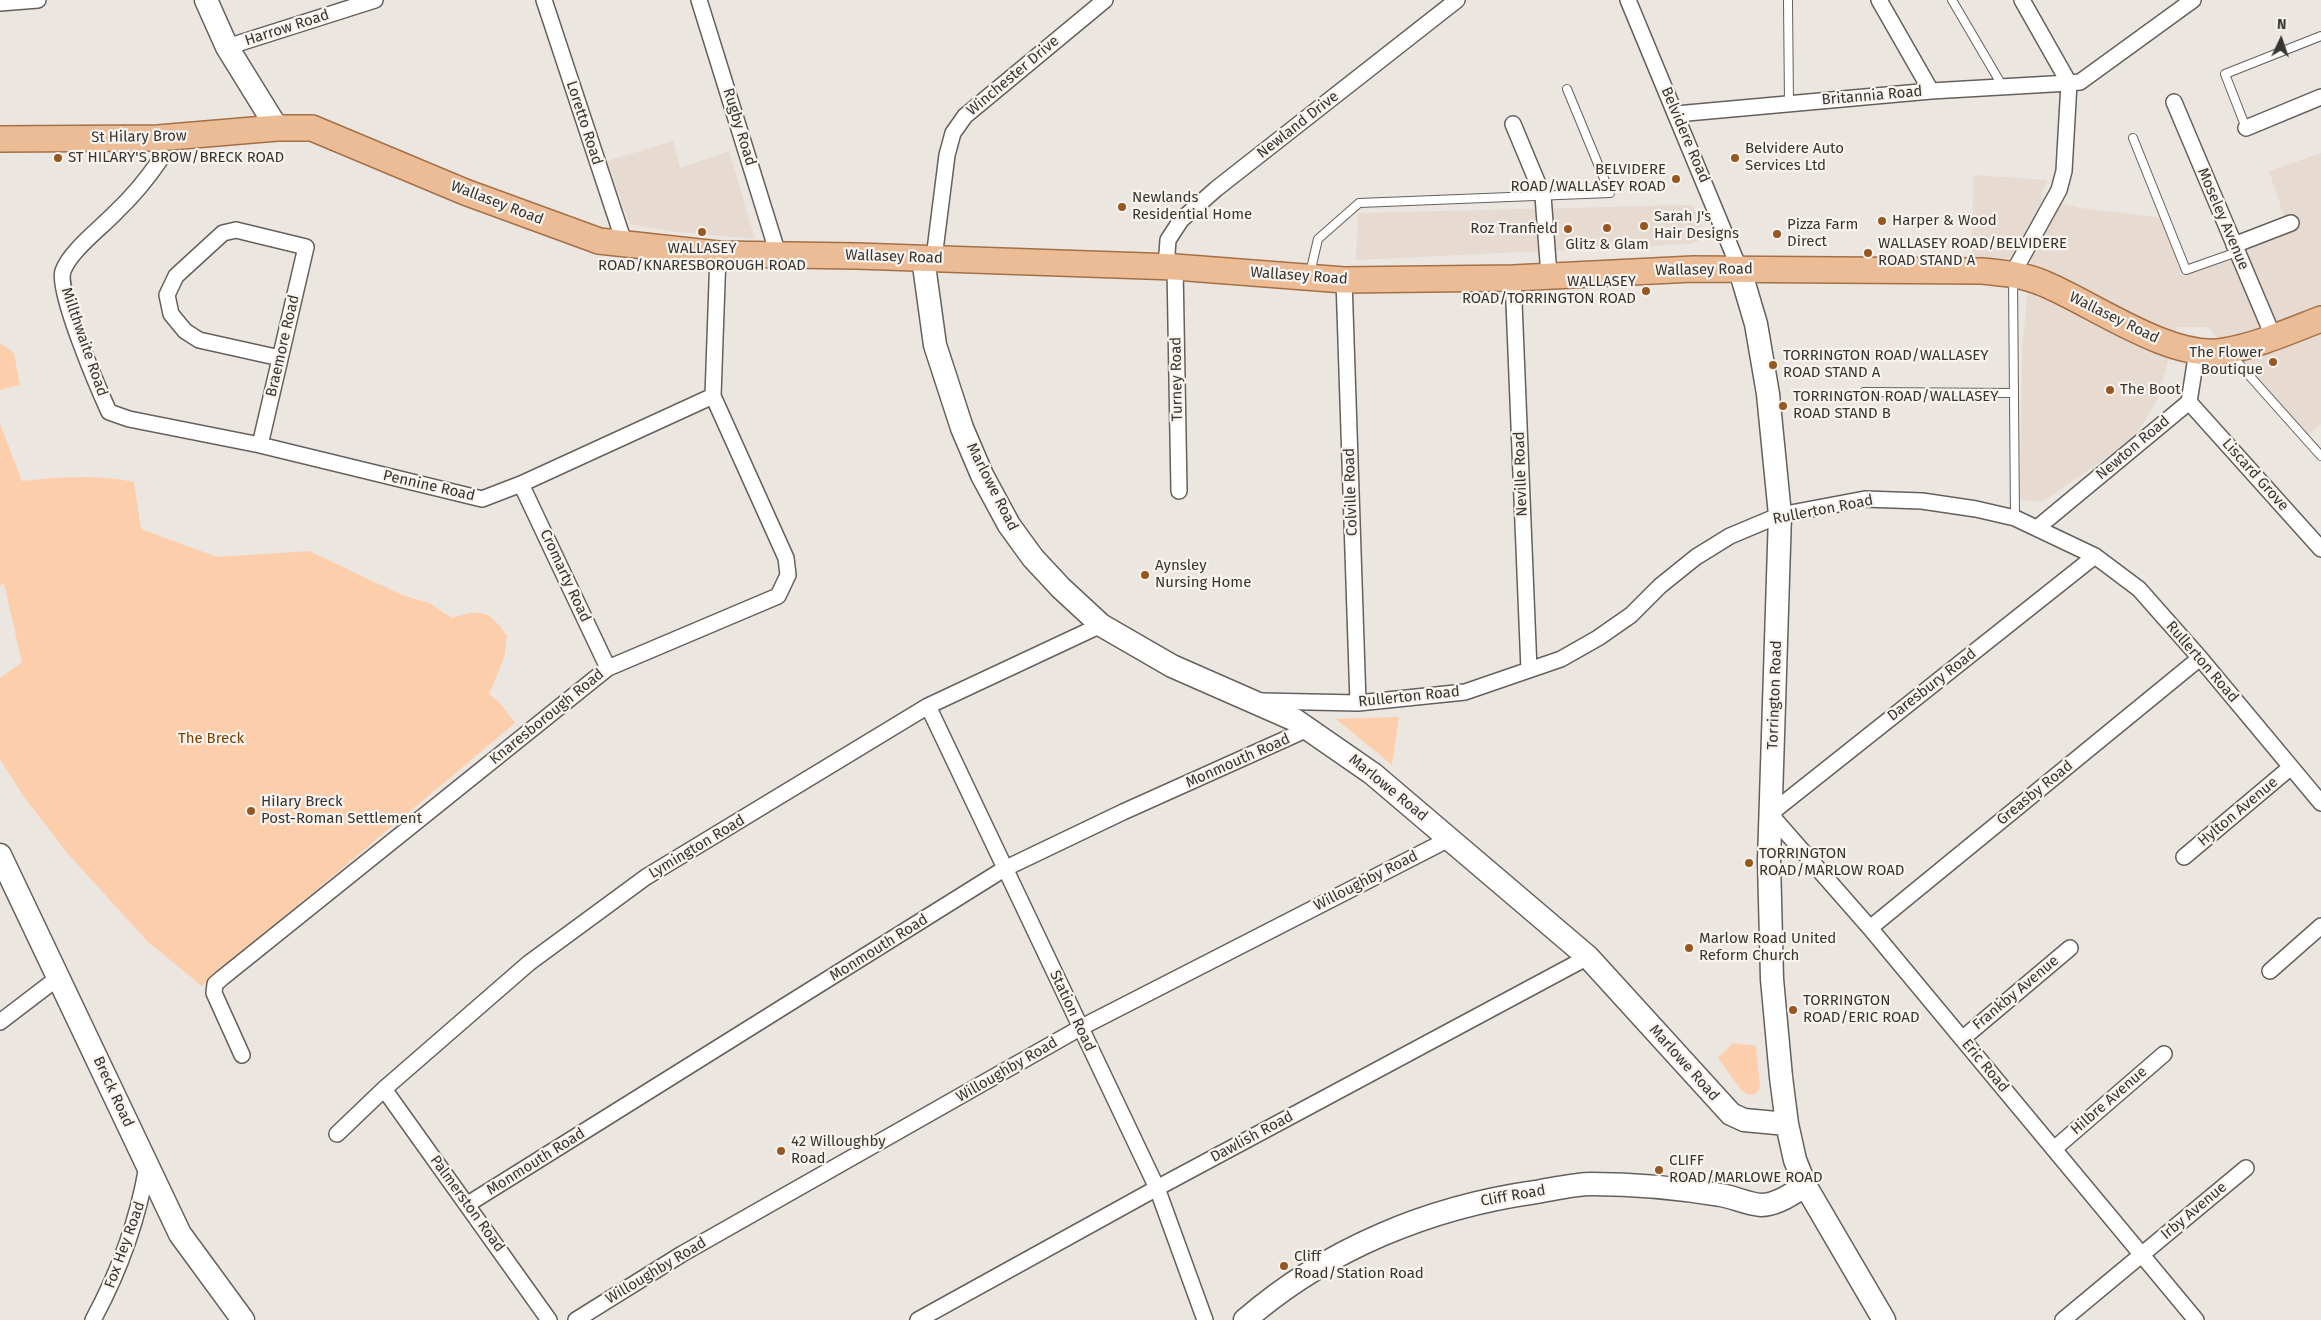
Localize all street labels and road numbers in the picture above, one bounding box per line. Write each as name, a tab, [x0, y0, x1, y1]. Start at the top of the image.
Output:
street label: Harrow Road	[243, 6, 331, 50]
street label: Winchester Drive	[963, 32, 1063, 120]
street label: Loretto Road	[562, 79, 606, 167]
street label: Britannia Road	[1821, 83, 1923, 109]
street label: Belvidere Road	[1657, 84, 1713, 186]
street label: Rugby Road	[719, 86, 759, 168]
street label: Newland Drive	[1254, 88, 1342, 162]
street label: St Hilary Brow	[91, 127, 187, 147]
street label: Moseley Avenue	[2193, 165, 2253, 273]
street label: Wallasey Road	[448, 177, 546, 229]
street label: Wallasey Road	[845, 246, 943, 268]
street label: Wallasey Road	[1655, 260, 1753, 280]
street label: Wallasey Road	[1250, 264, 1348, 288]
street label: Millthwaite Road	[57, 285, 111, 399]
street label: Wallasey Road	[2066, 288, 2162, 348]
street label: Braemore Road	[262, 293, 304, 399]
street label: Turney Road	[1167, 337, 1187, 421]
street label: Newton Road	[2093, 412, 2173, 484]
street label: Neville Road	[1511, 431, 1531, 517]
street label: Liscard Grove	[2218, 435, 2292, 515]
street label: Marlowe Road	[962, 440, 1022, 534]
street label: Colville Road	[1340, 448, 1362, 536]
street label: Pennine Road	[381, 467, 477, 505]
street label: Rullerton Road	[1771, 491, 1875, 529]
street label: Cromarty Road	[536, 527, 594, 625]
street label: Rullerton Road	[2162, 618, 2242, 706]
street label: Torrington Road	[1764, 640, 1786, 750]
street label: Daresbury Road	[1884, 645, 1980, 725]
street label: Knaresborough Road	[486, 665, 608, 769]
street label: Rullerton Road	[1357, 683, 1461, 711]
street label: Monmouth Road	[1183, 730, 1293, 792]
street label: Marlowe Road	[1345, 751, 1431, 825]
street label: Greasby Road	[1993, 757, 2077, 829]
street label: Hylton Avenue	[2194, 773, 2282, 851]
street label: Lymington Road	[646, 811, 748, 883]
street label: Willoughby Road	[1311, 847, 1421, 915]
street label: Monmouth Road	[827, 911, 931, 985]
street label: Frankby Avenue	[1969, 952, 2063, 1034]
street label: Station Road	[1045, 968, 1099, 1054]
street label: Marlowe Road	[1645, 1021, 1723, 1105]
street label: Willoughby Road	[953, 1034, 1061, 1106]
street label: Eric Road	[1958, 1036, 2012, 1096]
street label: Breck Road	[89, 1054, 137, 1130]
street label: Hilbre Avenue	[2067, 1063, 2151, 1139]
street label: Dawlish Road	[1207, 1108, 1297, 1166]
street label: Monmouth Road	[484, 1125, 588, 1199]
street label: Palmerston Road	[426, 1152, 508, 1256]
street label: Irby Avenue	[2157, 1178, 2231, 1244]
street label: Cliff Road	[1479, 1181, 1547, 1211]
street label: Fox Hey Road	[101, 1199, 149, 1291]
street label: Willoughby Road	[602, 1234, 710, 1308]

